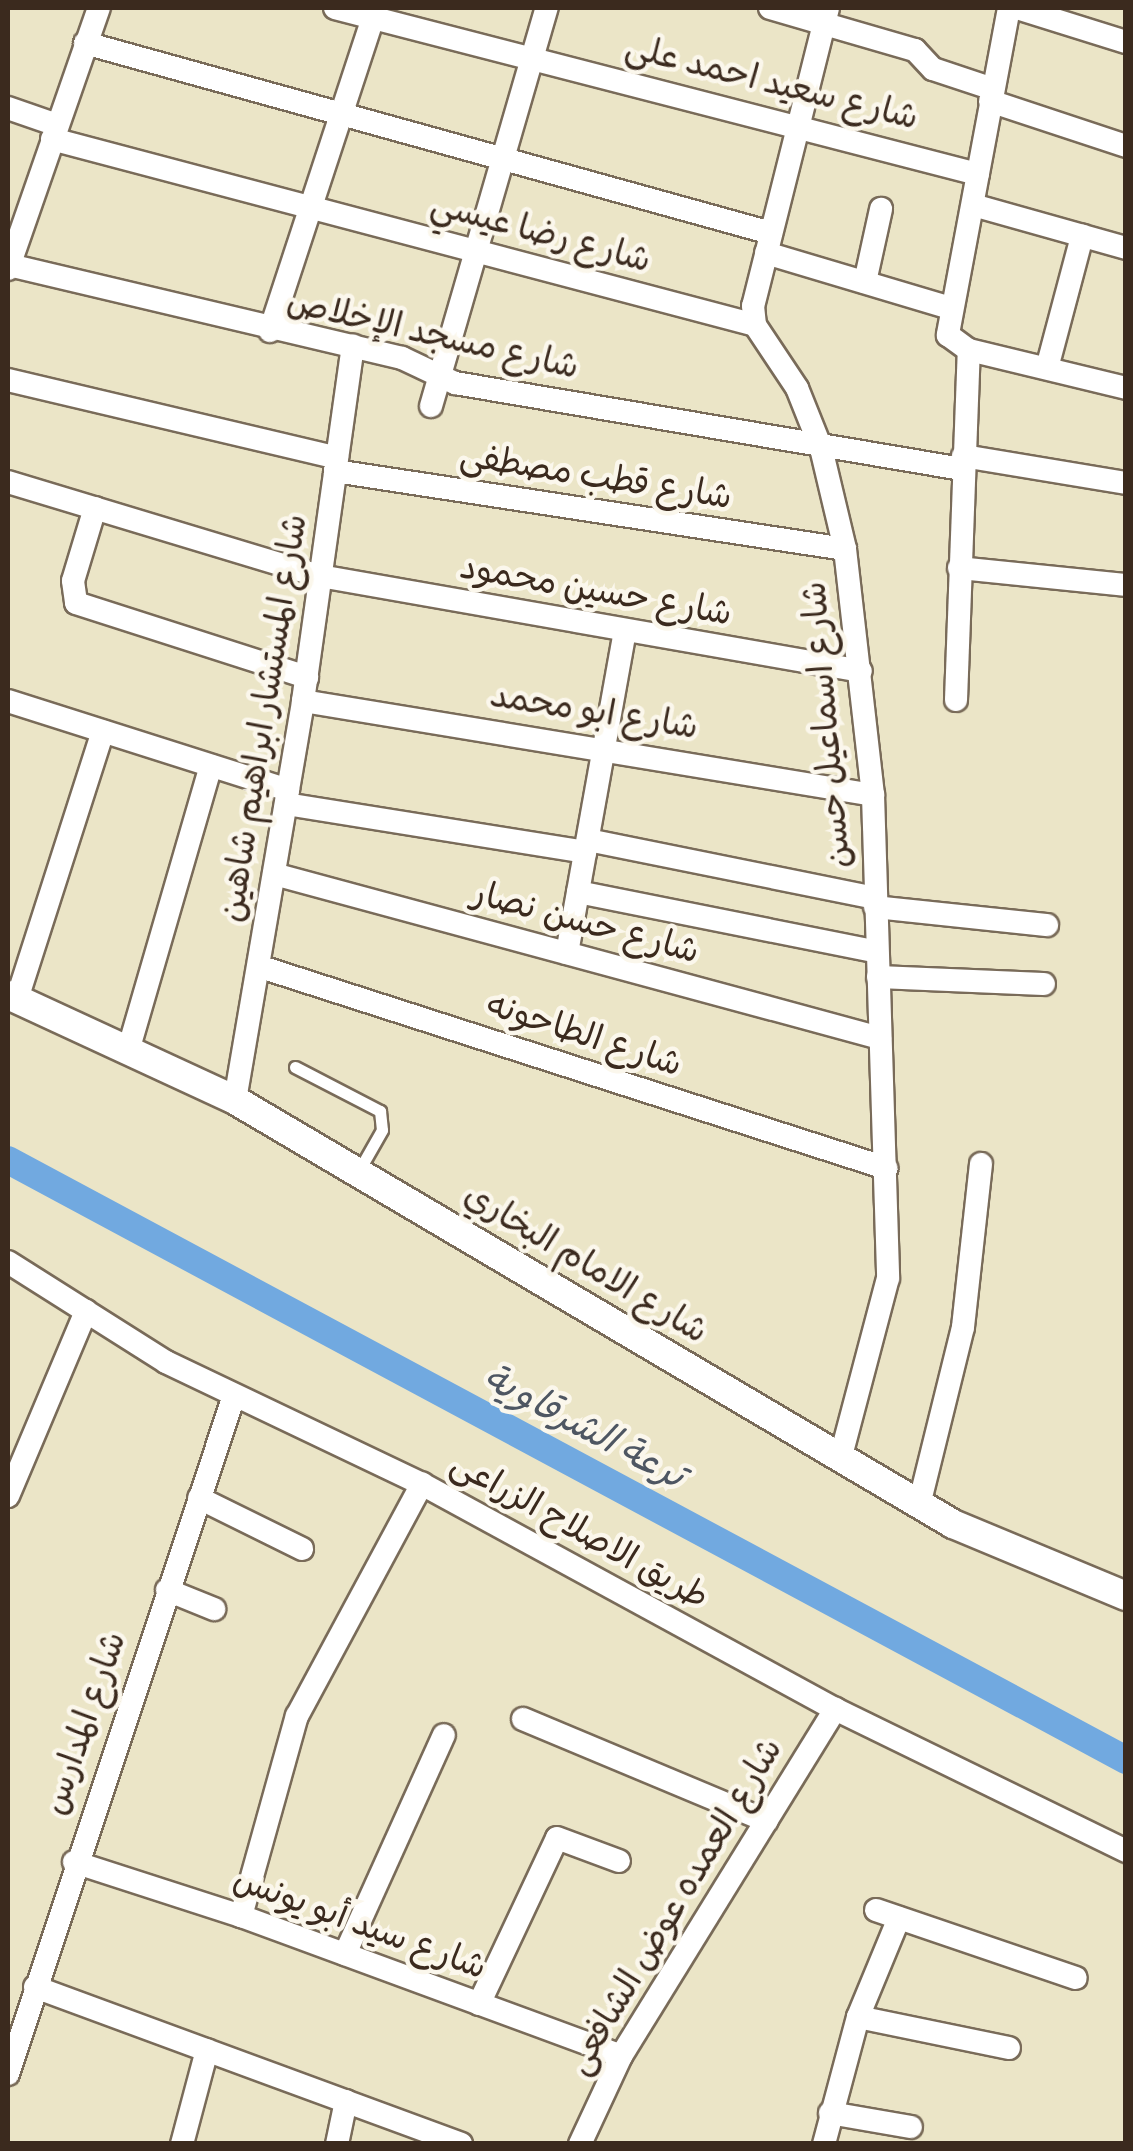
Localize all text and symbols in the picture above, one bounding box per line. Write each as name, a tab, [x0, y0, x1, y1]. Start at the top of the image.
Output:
street label: شارع سعيد احمد على	[621, 25, 923, 139]
street label: شارع رضا عيسي	[426, 182, 656, 282]
street label: شارع مسجد الإخلاص	[283, 280, 583, 388]
street label: شارع قطب مصطفى	[457, 434, 735, 518]
street label: شارع المستشار ابراهيم شاهين	[210, 511, 316, 925]
street label: شارع حسين محمود	[457, 545, 735, 635]
street label: شارع اسماعيل حسن	[793, 580, 859, 870]
street label: شارع ابو محمد	[487, 674, 701, 748]
street label: شارع حسن نصار	[468, 872, 704, 972]
street label: شارع الطاحونه	[481, 983, 687, 1085]
street label: شارع الامام البخاري	[457, 1174, 715, 1352]
water label: ترعة الشرقاوية	[476, 1355, 692, 1499]
street label: طريق الاصلاح الزراعى	[444, 1442, 716, 1618]
street label: شارع المدارس	[33, 1626, 135, 1820]
street label: شارع العمده عوض الشافعى	[557, 1730, 791, 2082]
street label: شارع سيد أبو يونس	[228, 1858, 492, 1988]

